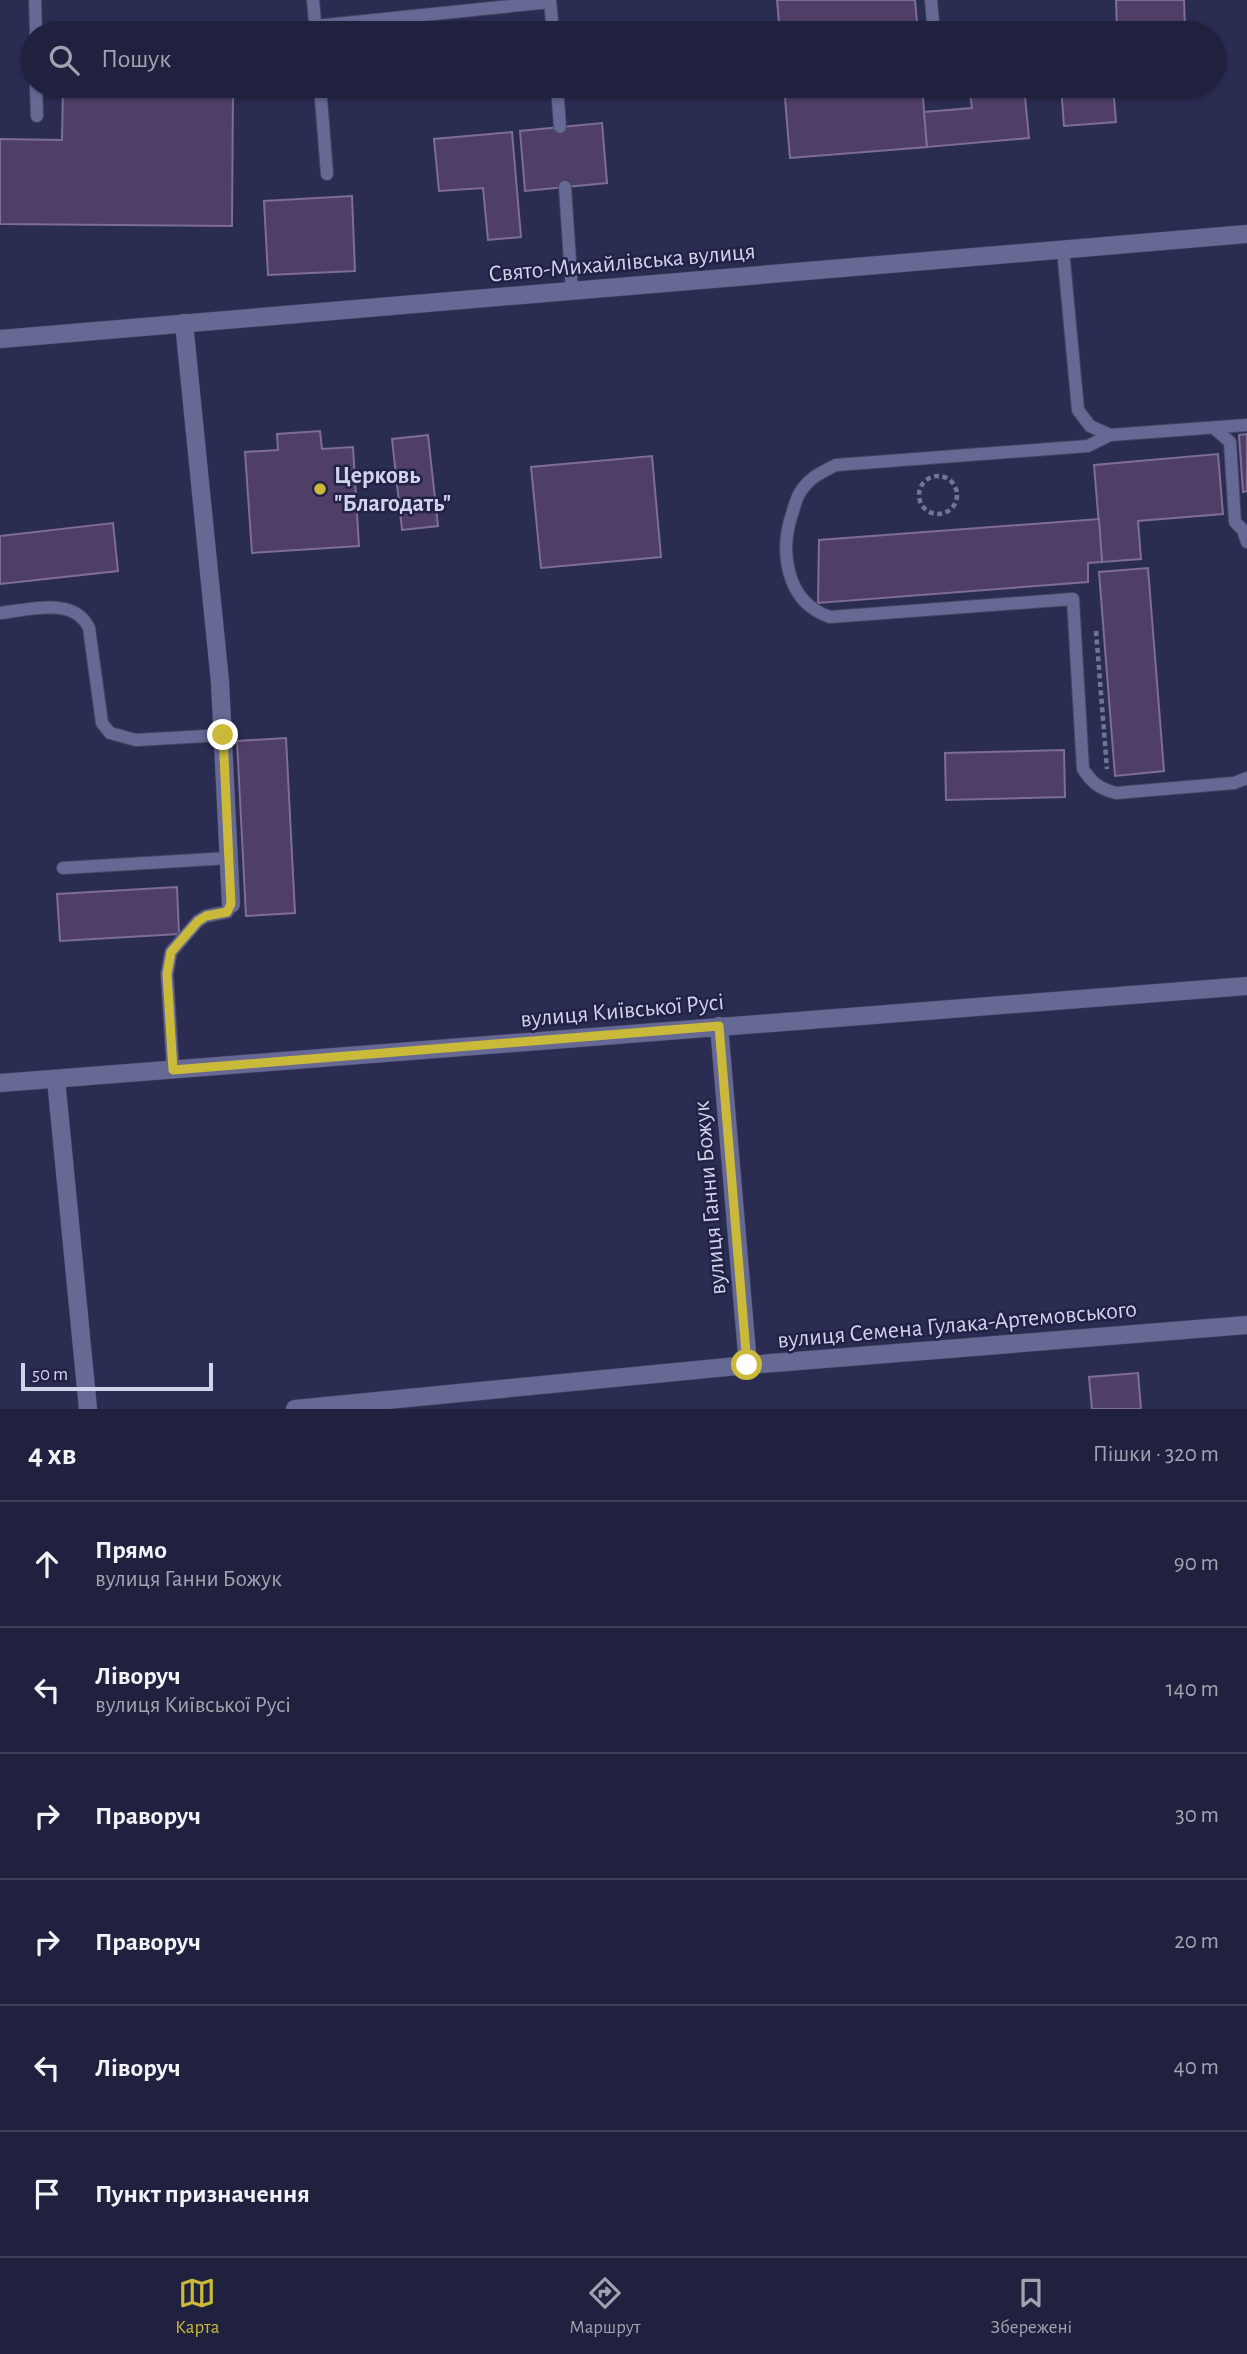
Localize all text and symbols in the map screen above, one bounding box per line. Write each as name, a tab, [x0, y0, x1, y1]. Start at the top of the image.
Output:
search box	[21, 21, 1226, 98]
icon: search	[45, 41, 83, 79]
text: Пошук	[101, 46, 171, 72]
street label: Свято-Михайлівська вулиця	[488, 239, 757, 287]
place label: Церковь "Благодать"	[334, 464, 451, 516]
marker: Церковь "Благодать"	[312, 481, 328, 497]
route end	[207, 719, 238, 750]
street label: вулиця Київської Русі	[519, 990, 725, 1032]
street label: вулиця Ганни Божук	[690, 1100, 730, 1296]
street label: вулиця Семена Гулака-Артемовського	[776, 1297, 1138, 1353]
route start	[731, 1349, 762, 1380]
scale bar	[21, 1360, 214, 1392]
text: 50 m	[32, 1365, 68, 1384]
text: 4 хв	[28, 1440, 76, 1470]
text: Пішки · 320 m	[1093, 1443, 1219, 1466]
text: Прямо	[95, 1537, 167, 1563]
icon: ahead	[28, 1545, 66, 1583]
text: 90 m	[1174, 1552, 1219, 1575]
text: вулиця Ганни Божук	[95, 1568, 282, 1591]
text: Ліворуч	[95, 1663, 181, 1689]
icon: left	[28, 1671, 66, 1709]
text: 140 m	[1166, 1678, 1219, 1701]
text: вулиця Київської Русі	[95, 1694, 291, 1717]
icon: right	[28, 1797, 66, 1835]
text: Праворуч	[95, 1803, 201, 1829]
text: 30 m	[1175, 1804, 1219, 1827]
icon: right	[28, 1923, 66, 1961]
text: Праворуч	[95, 1929, 201, 1955]
text: 20 m	[1174, 1930, 1219, 1953]
icon: left	[28, 2049, 66, 2087]
text: Ліворуч	[95, 2055, 181, 2081]
text: 40 m	[1174, 2056, 1219, 2079]
icon: arrive	[28, 2175, 66, 2213]
text: Пункт призначення	[95, 2181, 310, 2207]
tab: Карта	[175, 2274, 219, 2339]
tab: Маршрут	[569, 2274, 641, 2339]
tab: Збережені	[990, 2274, 1072, 2339]

